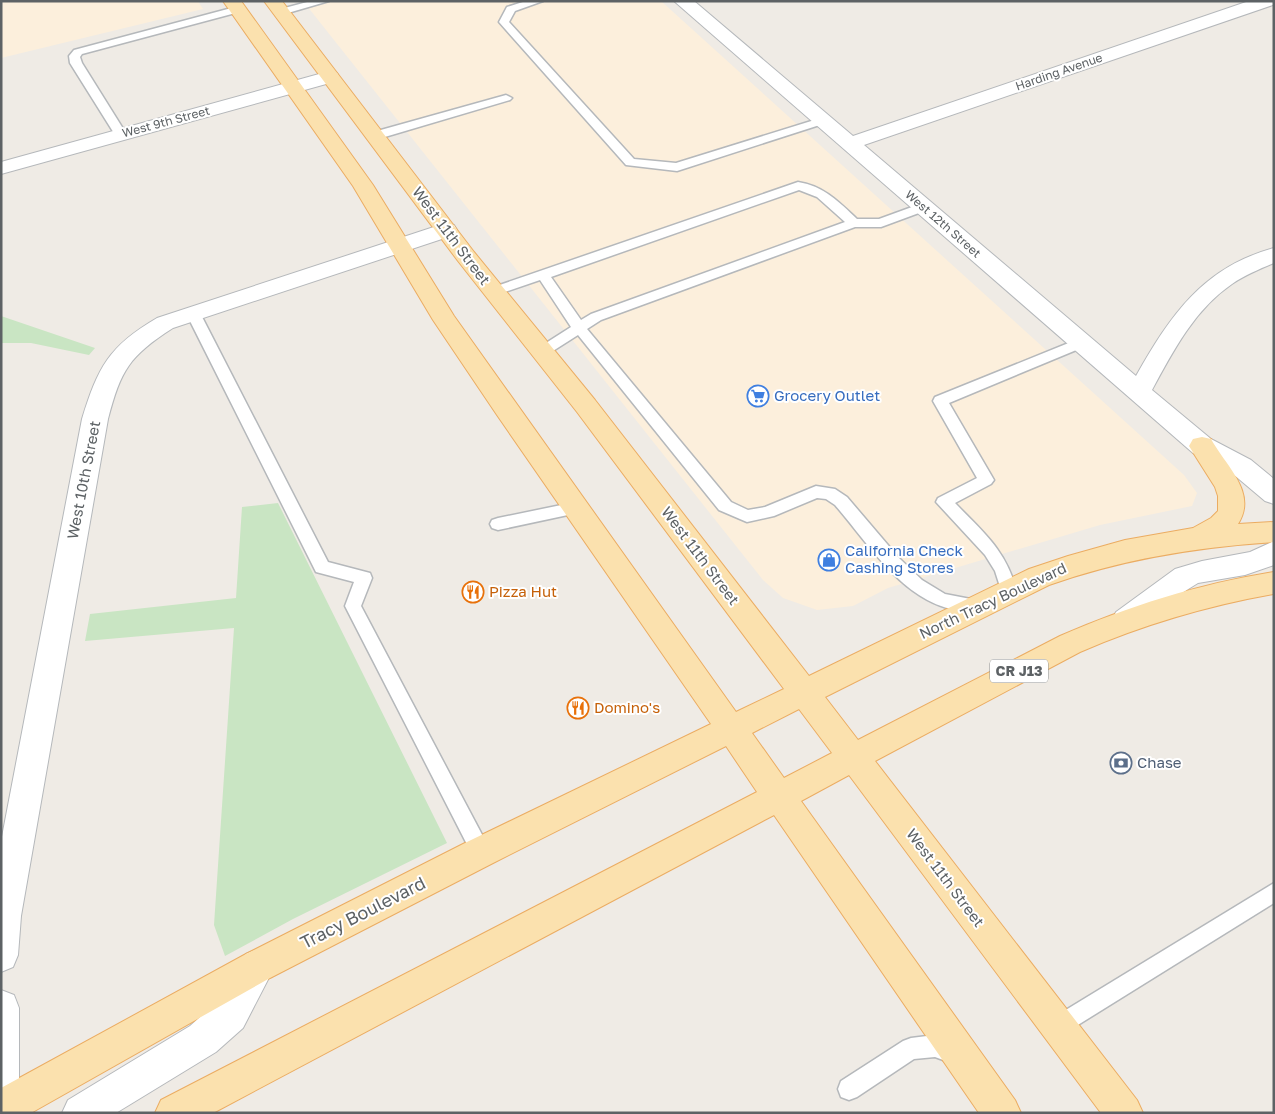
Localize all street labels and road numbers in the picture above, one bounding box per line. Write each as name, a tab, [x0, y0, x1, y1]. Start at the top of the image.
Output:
street label: Harding Avenue	[1013, 50, 1104, 93]
street label: West 9th Street	[120, 103, 212, 140]
street label: West 11th Street	[409, 183, 495, 288]
street label: West 12th Street	[902, 187, 984, 261]
street label: West 10th Street	[63, 419, 103, 541]
street label: West 11th Street	[658, 503, 744, 608]
street label: North Tracy Boulevard	[916, 558, 1069, 642]
road number: CR J13	[990, 659, 1048, 682]
street label: West 11th Street	[903, 825, 989, 930]
street label: Tracy Boulevard	[296, 871, 429, 953]

